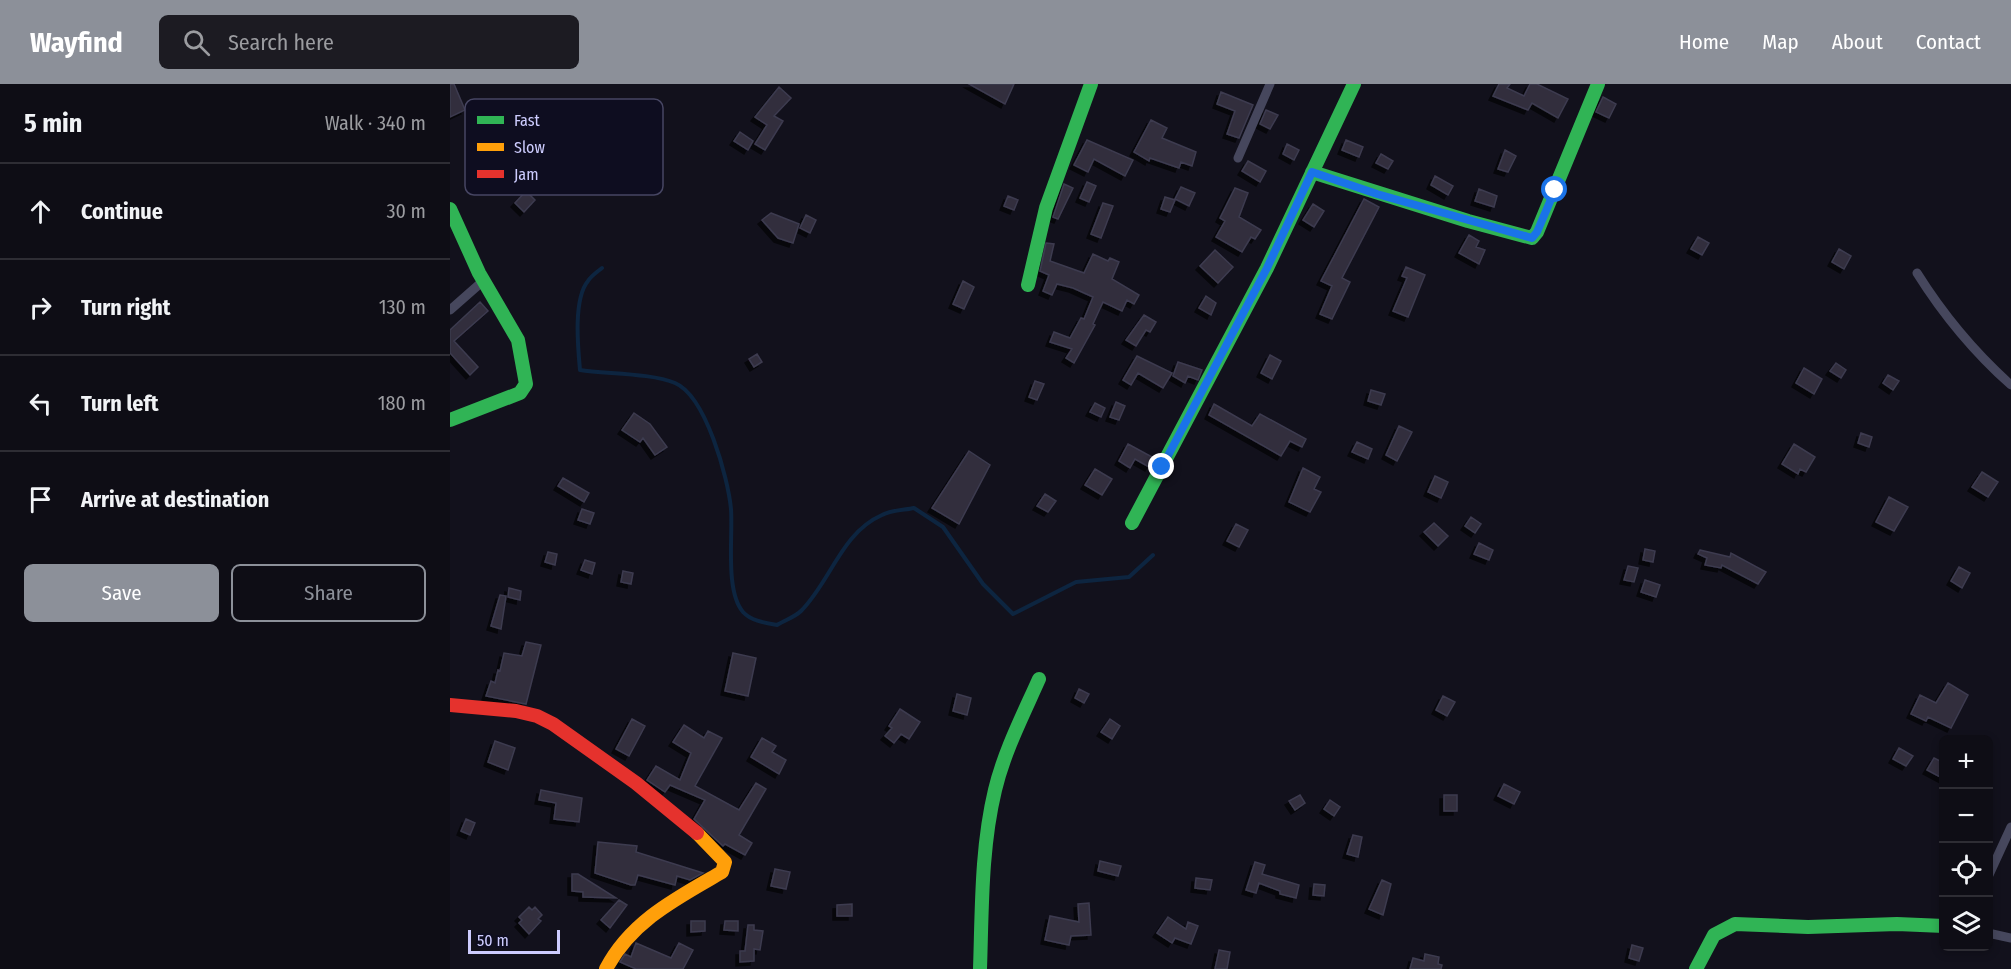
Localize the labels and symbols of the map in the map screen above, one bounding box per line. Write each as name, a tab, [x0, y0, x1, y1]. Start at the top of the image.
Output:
legend	[465, 99, 663, 195]
text: Fast	[514, 111, 541, 130]
text: Slow	[514, 138, 545, 157]
text: Jam	[514, 165, 539, 184]
route start	[1541, 176, 1567, 202]
route end	[1148, 453, 1174, 479]
scale bar	[468, 927, 560, 954]

